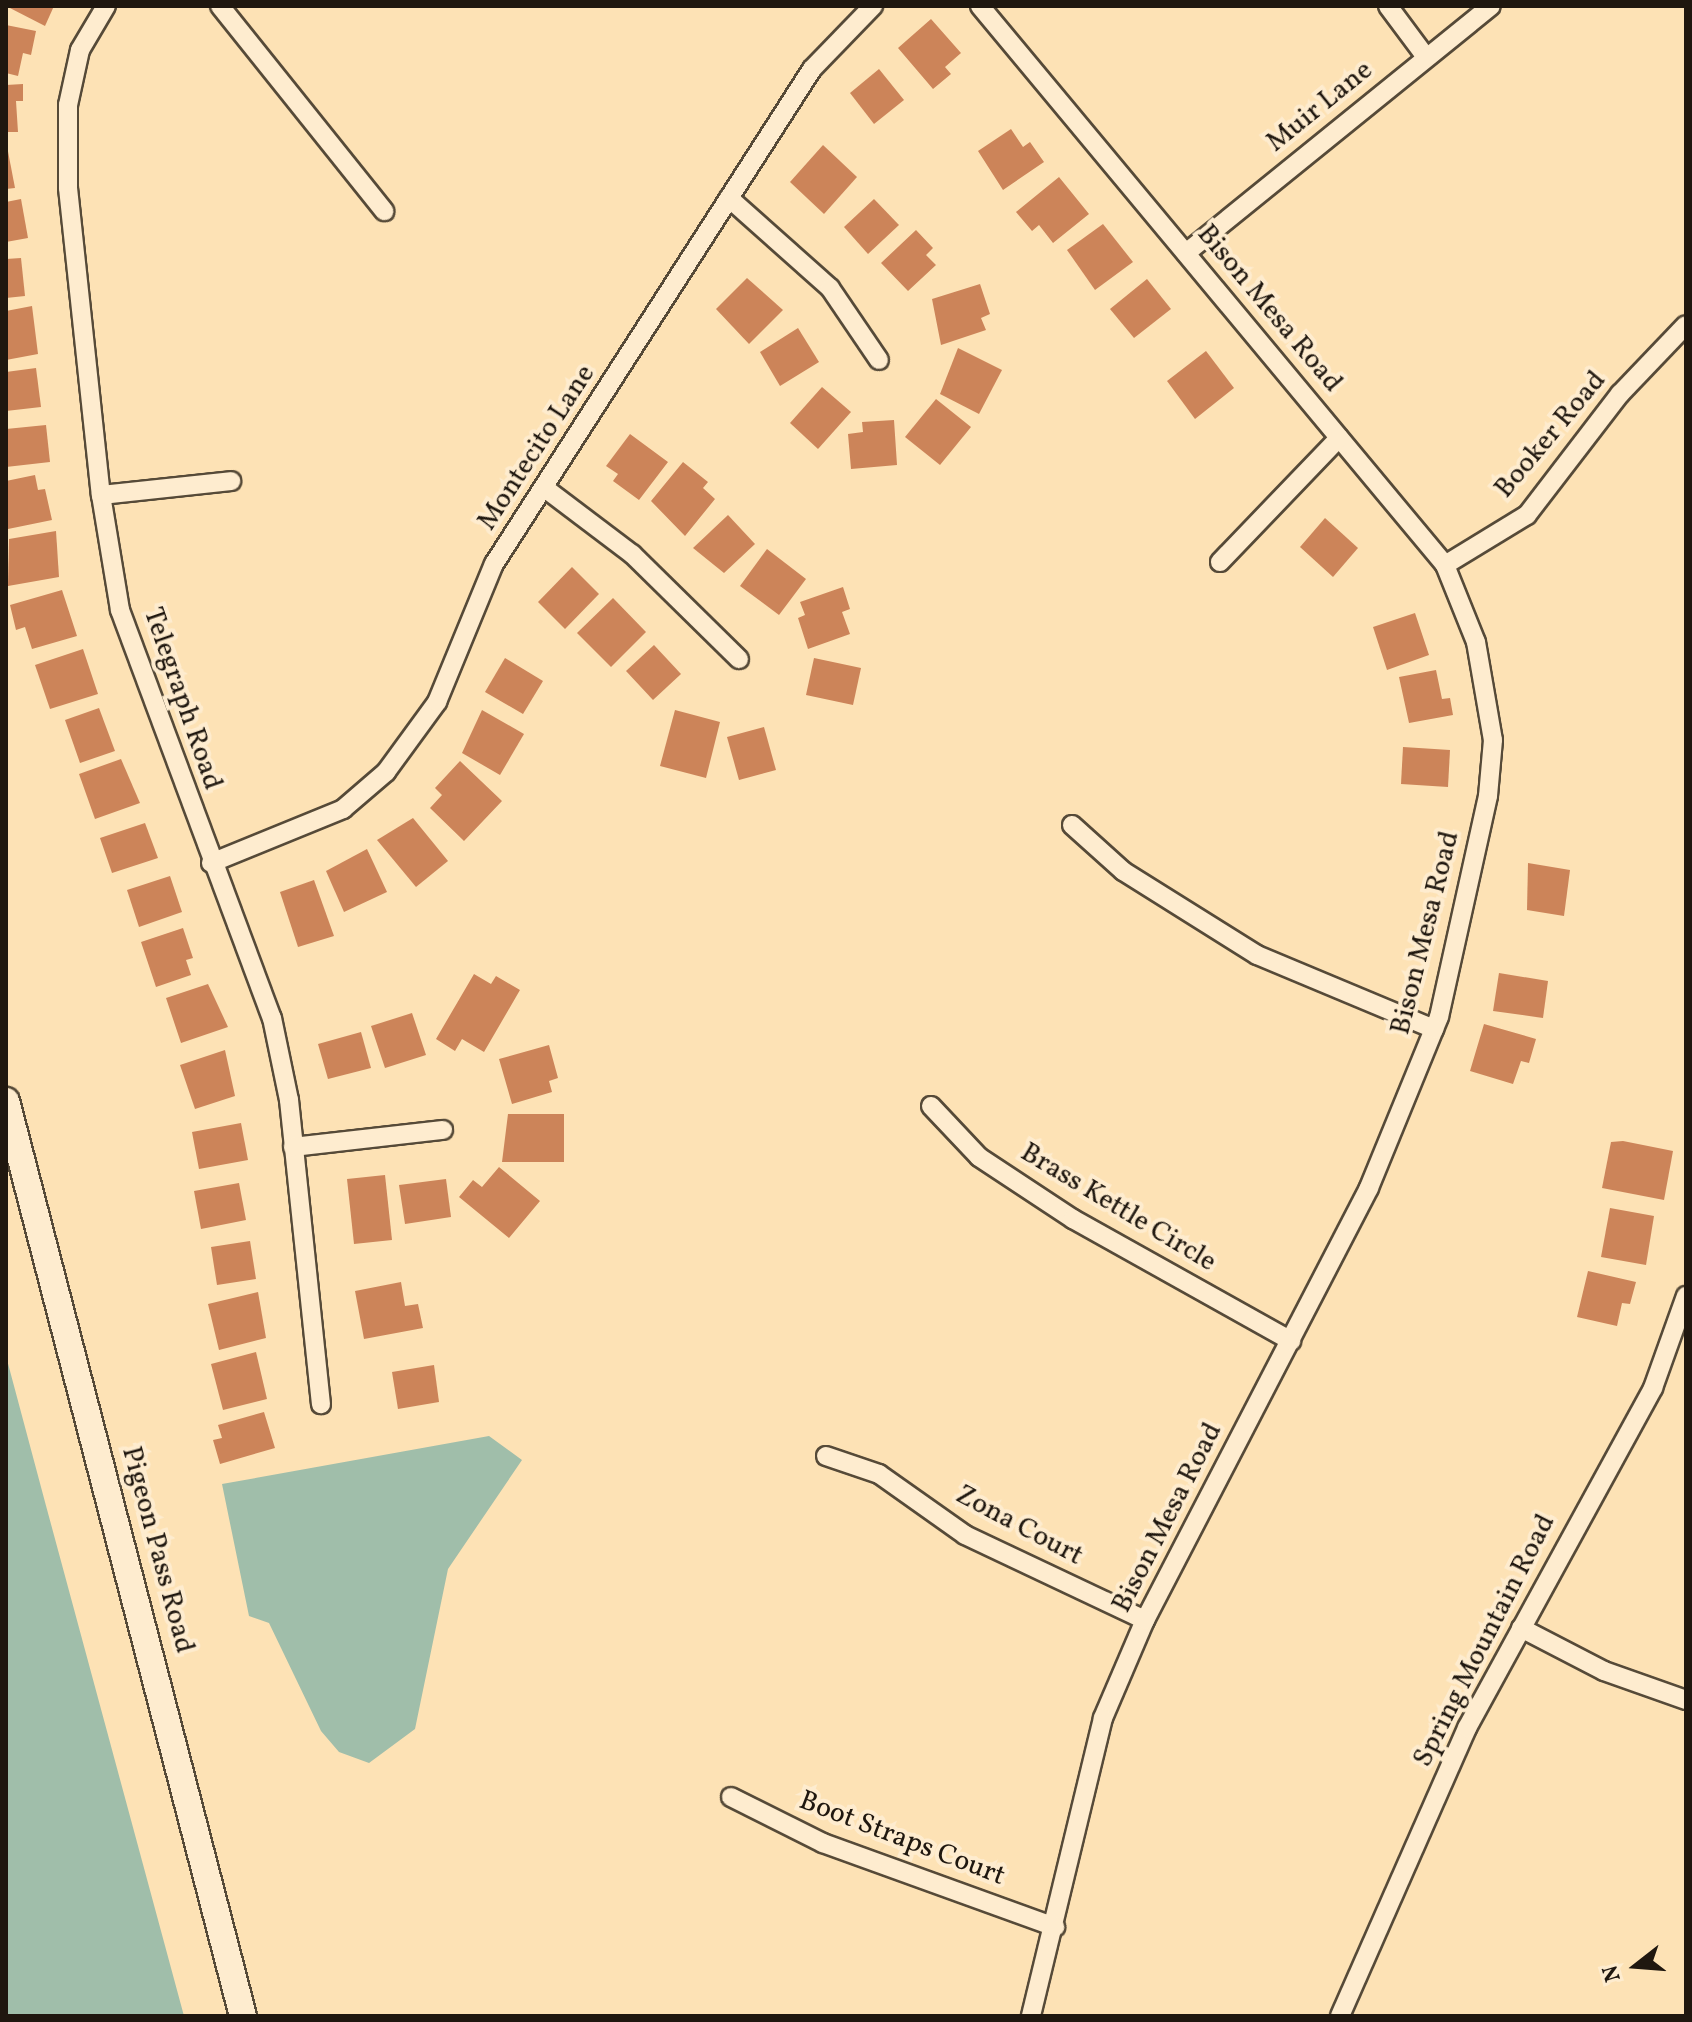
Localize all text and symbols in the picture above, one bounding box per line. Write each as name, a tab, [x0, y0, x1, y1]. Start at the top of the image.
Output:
street label: Muir Lane	[1260, 54, 1380, 160]
street label: Bison Mesa Road	[1189, 218, 1349, 400]
street label: Montecito Lane	[471, 359, 603, 537]
street label: Booker Road	[1488, 365, 1614, 505]
street label: Telegraph Road	[135, 603, 229, 795]
street label: Bison Mesa Road	[1384, 828, 1468, 1038]
street label: Brass Kettle Circle	[1014, 1136, 1222, 1280]
street label: Bison Mesa Road	[1106, 1417, 1230, 1619]
street label: Pigeon Pass Road	[113, 1443, 201, 1657]
street label: Zona Court	[950, 1478, 1088, 1574]
street label: Spring Mountain Road	[1407, 1509, 1563, 1773]
street label: Boot Straps Court	[794, 1784, 1010, 1894]
north arrow	[1596, 1926, 1676, 2006]
text: N	[1595, 1961, 1630, 1985]

